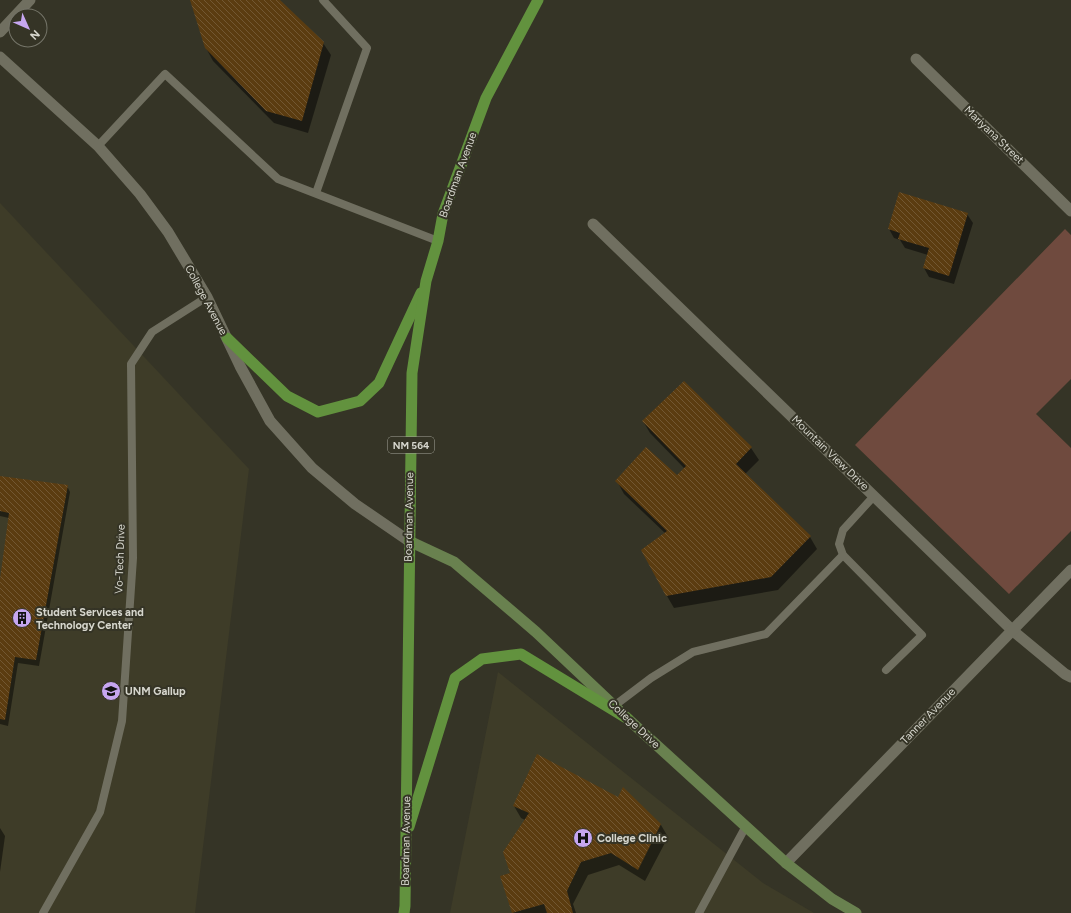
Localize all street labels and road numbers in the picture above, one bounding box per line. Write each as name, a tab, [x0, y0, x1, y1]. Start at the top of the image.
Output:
street label: Mariyana Street	[962, 103, 1026, 167]
street label: Boardman Avenue	[437, 131, 479, 219]
street label: College Avenue	[182, 263, 230, 337]
street label: Mountain View Drive	[789, 413, 871, 493]
road number: NM 564	[388, 437, 434, 453]
street label: Boardman Avenue	[402, 472, 416, 562]
street label: Vo-Tech Drive	[112, 524, 128, 594]
street label: Tanner Avenue	[898, 685, 958, 747]
street label: College Drive	[606, 697, 662, 751]
street label: Boardman Avenue	[399, 796, 413, 886]

